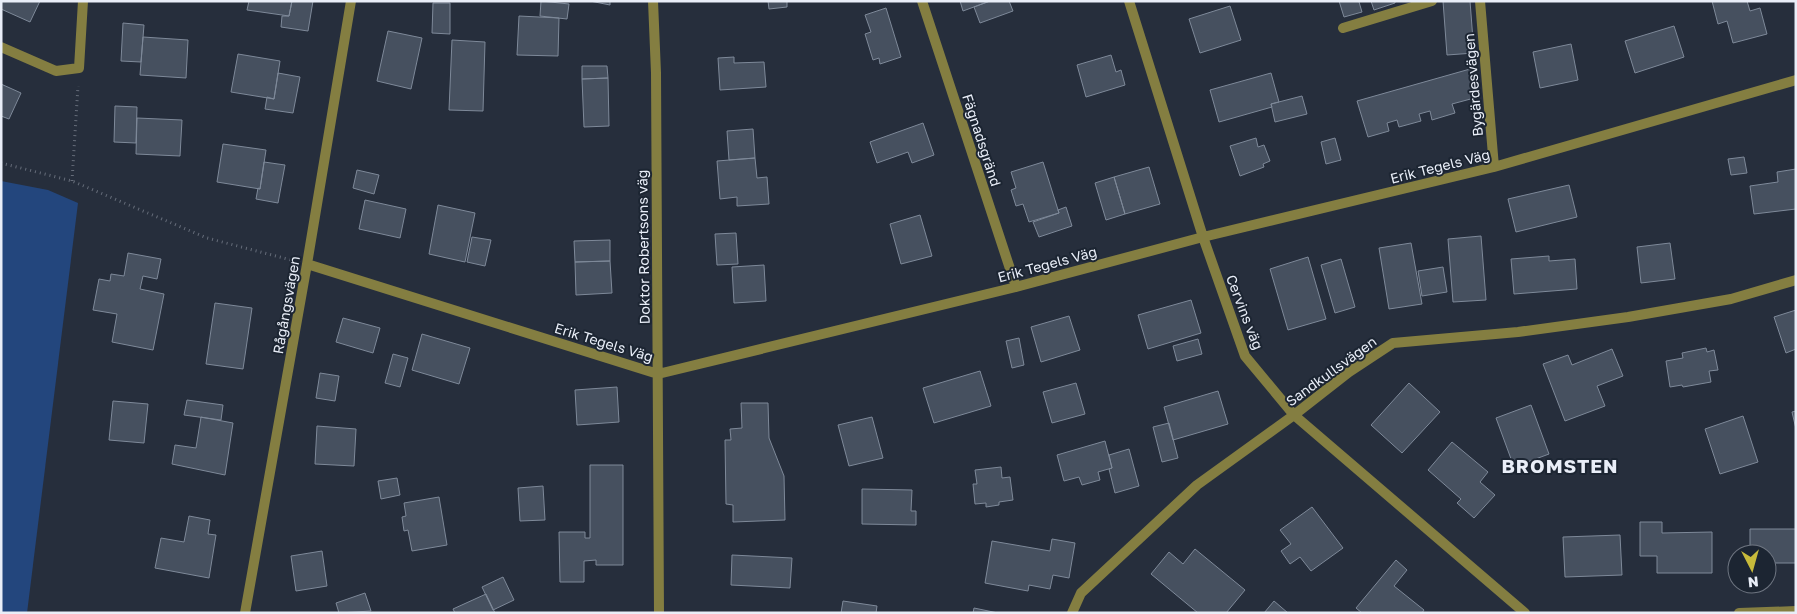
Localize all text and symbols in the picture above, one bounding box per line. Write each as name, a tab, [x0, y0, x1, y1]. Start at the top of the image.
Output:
street label: Bygärdesvägen	[1460, 33, 1486, 137]
street label: Fägnadsgränd	[959, 92, 1005, 188]
street label: Erik Tegels Väg	[1388, 145, 1492, 187]
street label: Doktor Robertsons väg	[633, 170, 653, 324]
street label: Erik Tegels Väg	[996, 243, 1098, 285]
street label: Rågångsvägen	[269, 255, 303, 355]
street label: Cervins väg	[1223, 272, 1267, 352]
street label: Erik Tegels Väg	[553, 319, 655, 365]
street label: Sandkullsvägen	[1282, 332, 1380, 410]
district label: BROMSTEN	[1501, 454, 1619, 477]
north arrow	[1727, 544, 1777, 594]
text: N	[1747, 573, 1760, 591]

